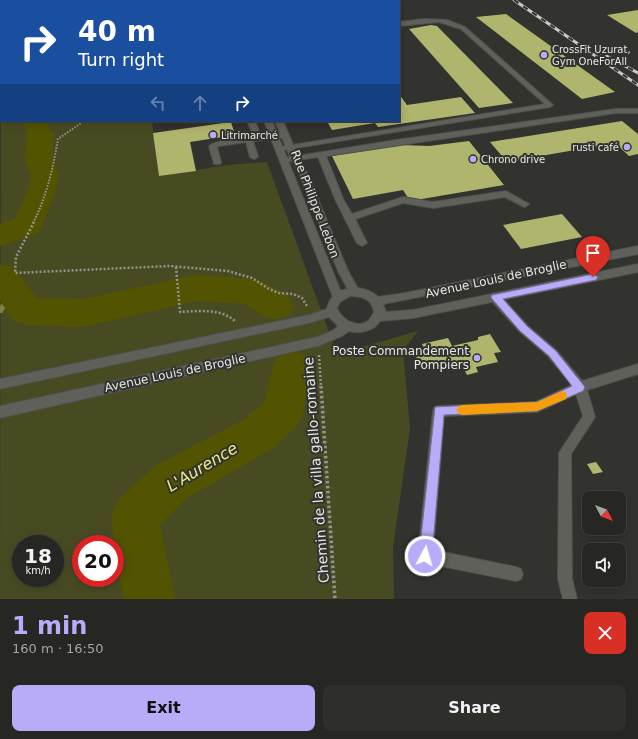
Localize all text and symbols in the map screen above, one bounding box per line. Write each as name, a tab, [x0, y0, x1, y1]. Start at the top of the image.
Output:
text: 40 m	[78, 15, 156, 48]
icon: right	[12, 16, 64, 68]
place label: CrossFit Uzurat, Gym OneForAll	[552, 44, 631, 67]
text: Turn right	[78, 49, 164, 70]
marker: CrossFit Uzurat, Gym OneForAll	[539, 50, 549, 60]
icon: left	[147, 92, 169, 114]
icon: ahead	[189, 92, 211, 114]
icon: right	[231, 92, 253, 114]
marker: Litrimarché	[208, 130, 218, 140]
place label: Litrimarché	[221, 130, 278, 141]
place label: rusti café	[572, 142, 619, 153]
marker: rusti café	[622, 142, 632, 152]
street label: Rue Philippe Lebon	[288, 148, 342, 260]
marker: Chrono drive	[468, 154, 478, 164]
place label: Chrono drive	[481, 154, 545, 165]
pin	[576, 236, 610, 277]
icon: arrive	[582, 242, 604, 264]
street label: Avenue Louis de Broglie	[424, 257, 568, 301]
place label: Poste Commandement Pompiers	[332, 344, 469, 372]
street label: Avenue Louis de Broglie	[103, 351, 247, 395]
marker: Poste Commandement Pompiers	[472, 353, 482, 363]
street label: Chemin de la villa gallo-romaine	[300, 356, 332, 584]
water label: L'Aurence	[163, 438, 241, 496]
north arrow	[582, 491, 626, 535]
map controls	[582, 491, 626, 587]
speed limit sign: 20	[72, 535, 124, 587]
position arrow	[404, 535, 446, 577]
button: sound	[582, 543, 626, 587]
text: 18	[24, 544, 52, 568]
text: km/h	[25, 565, 51, 576]
text: 1 min	[12, 612, 87, 640]
button: close	[584, 612, 626, 654]
text: 160 m · 16:50	[12, 641, 103, 656]
button: Exit	[12, 685, 315, 731]
button: Share	[323, 685, 626, 731]

